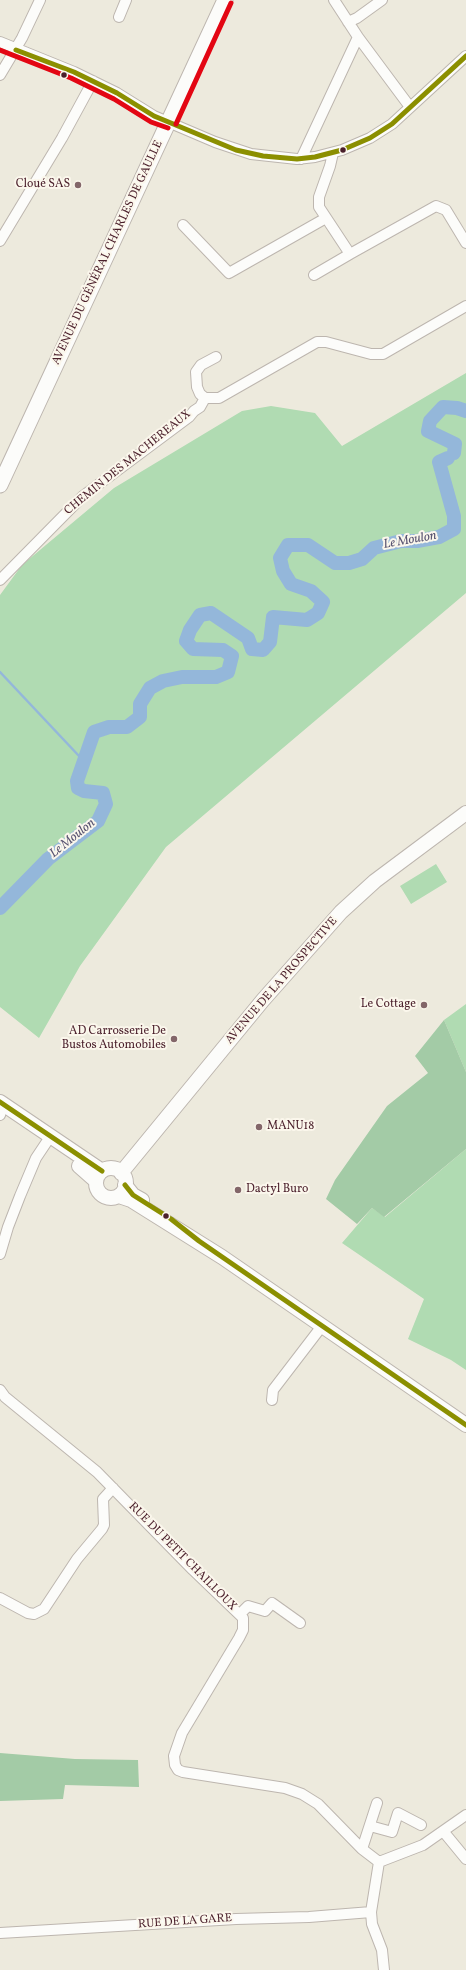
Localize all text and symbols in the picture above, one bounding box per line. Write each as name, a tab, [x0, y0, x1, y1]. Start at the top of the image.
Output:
unlabelled marker	[59, 70, 69, 80]
street label: AVENUE DU GÉNÉRAL CHARLES DE GAULLE	[50, 139, 166, 367]
unlabelled marker	[338, 145, 348, 155]
place label: Cloué SAS	[16, 178, 70, 192]
marker: Cloué SAS	[73, 180, 83, 190]
street label: CHEMIN DES MACHEREAUX	[62, 407, 194, 519]
water label: Le Moulon	[382, 529, 438, 553]
water label: Le Moulon	[47, 816, 99, 862]
street label: AVENUE DE LA PROSPECTIVE	[223, 915, 341, 1047]
place label: Le Cottage	[361, 998, 416, 1012]
marker: Le Cottage	[419, 1000, 429, 1010]
place label: AD Carrosserie De Bustos Automobiles	[62, 1025, 166, 1053]
marker: AD Carrosserie De Bustos Automobiles	[169, 1034, 179, 1044]
place label: MANU18	[267, 1120, 314, 1134]
marker: MANU18	[254, 1122, 264, 1132]
place label: Dactyl Buro	[246, 1183, 308, 1197]
marker: Dactyl Buro	[233, 1185, 243, 1195]
unlabelled marker	[161, 1211, 171, 1221]
street label: RUE DU PETIT CHAILLOUX	[125, 1500, 239, 1614]
street label: RUE DE LA GARE	[138, 1912, 232, 1932]

